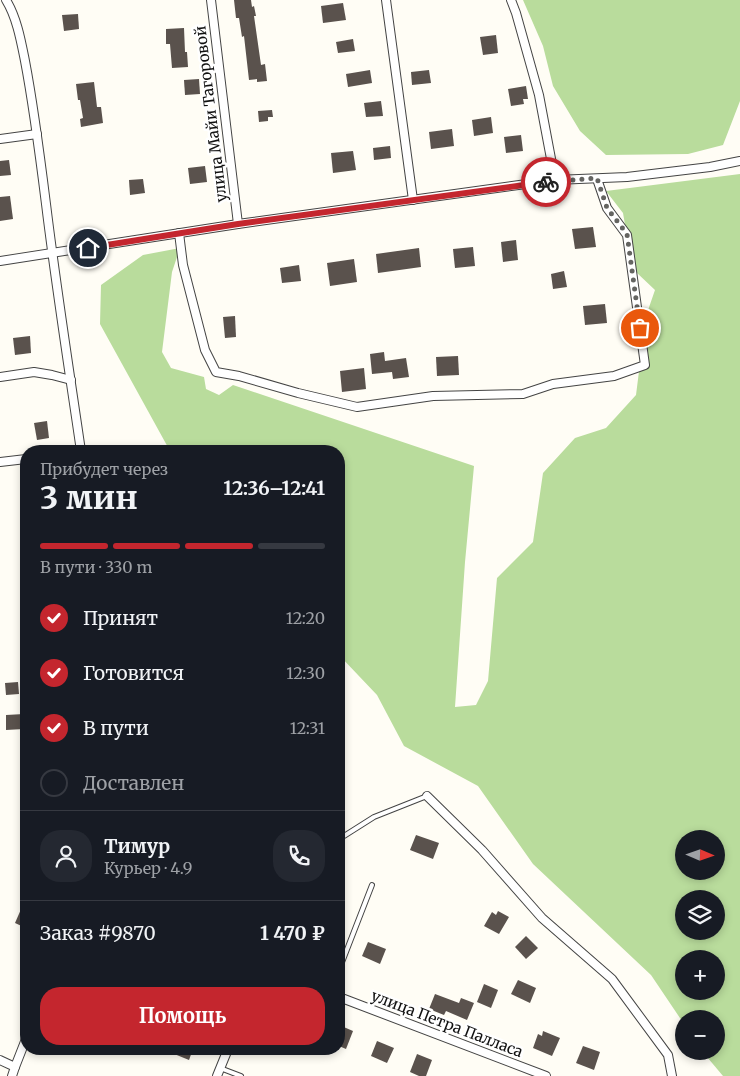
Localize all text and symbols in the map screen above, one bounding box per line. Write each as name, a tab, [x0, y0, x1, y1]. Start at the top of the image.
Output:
street label: улица Майи Тагоровой	[190, 25, 231, 203]
courier	[521, 157, 571, 207]
icon: bike	[532, 168, 560, 196]
pin	[67, 227, 109, 269]
icon: home	[74, 234, 102, 262]
pin	[619, 307, 661, 349]
icon: bag	[626, 314, 654, 342]
text: Прибудет через	[40, 459, 168, 479]
text: 12:36–12:41	[223, 476, 325, 500]
text: 3 мин	[40, 478, 138, 518]
text: В пути · 330 m	[40, 557, 152, 577]
icon: check	[40, 604, 68, 632]
text: Принят	[83, 606, 158, 630]
text: 12:20	[286, 608, 325, 628]
icon: check	[40, 659, 68, 687]
text: Готовится	[83, 661, 184, 685]
text: 12:30	[286, 663, 325, 683]
icon: check	[40, 714, 68, 742]
text: В пути	[83, 716, 149, 740]
text: 12:31	[290, 718, 325, 738]
text: Доставлен	[83, 771, 184, 795]
button: person	[40, 830, 92, 882]
button: phone	[273, 830, 325, 882]
north arrow	[675, 830, 725, 880]
map controls	[675, 830, 725, 1060]
text: Тимур	[104, 834, 170, 858]
text: Курьер · 4.9	[104, 858, 192, 878]
button: layers	[675, 890, 725, 940]
text: Заказ #9870	[40, 921, 156, 945]
text: 1 470 ₽	[260, 921, 325, 945]
button: +	[675, 950, 725, 1000]
street label: улица Петра Палласа	[369, 986, 526, 1061]
button: Помощь	[40, 987, 325, 1045]
button: −	[675, 1010, 725, 1060]

